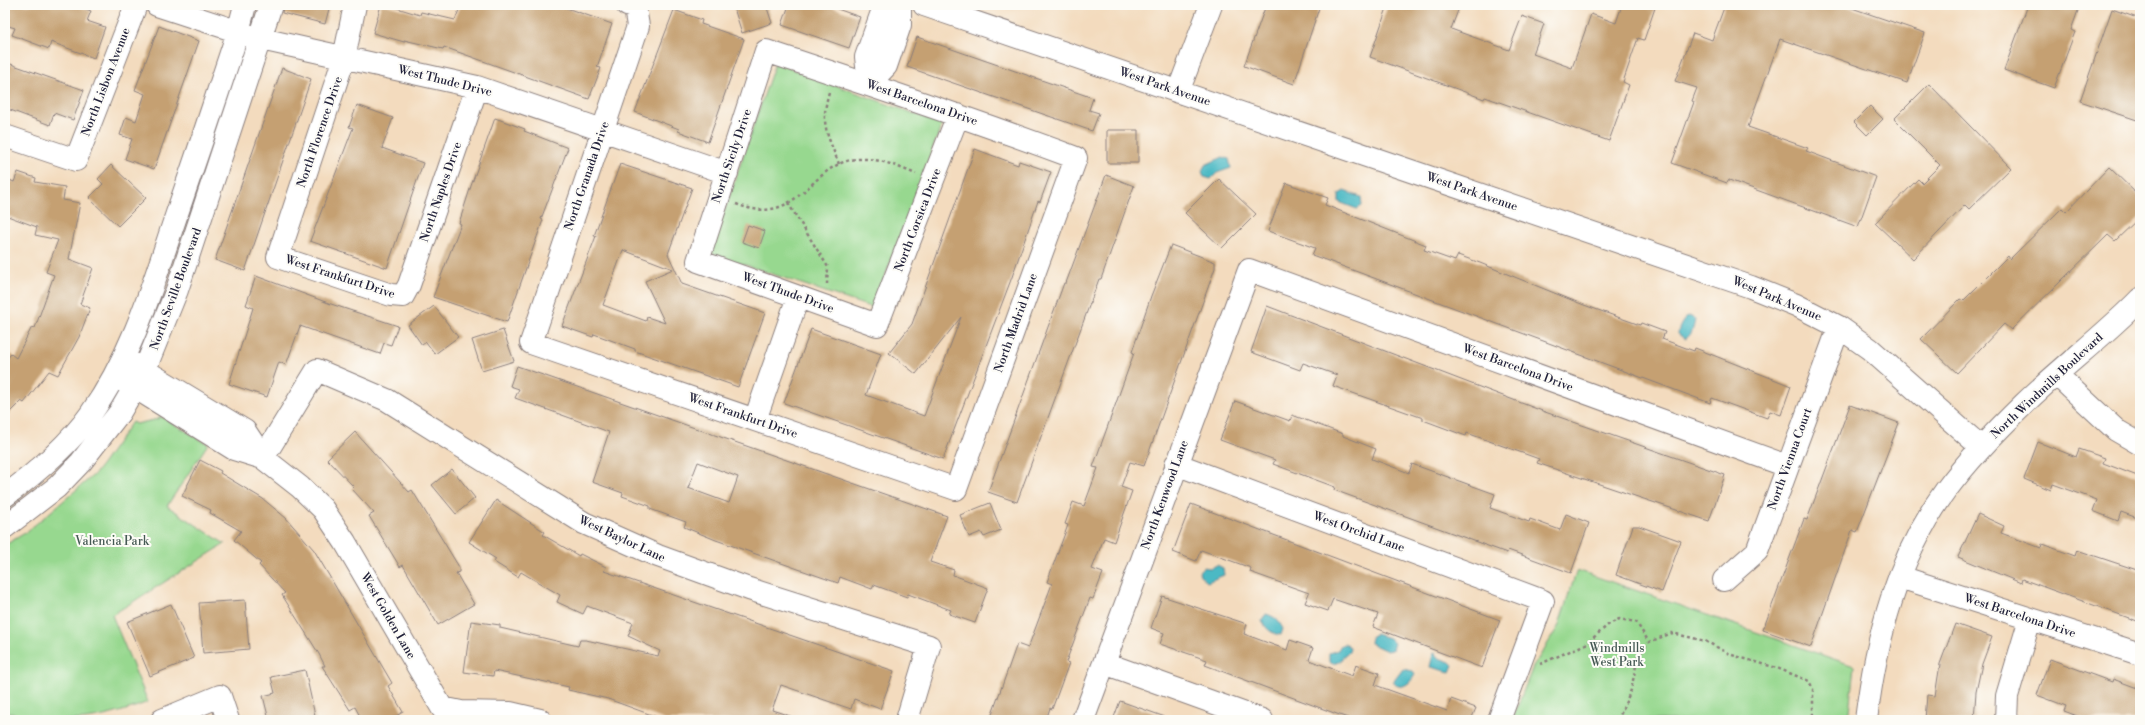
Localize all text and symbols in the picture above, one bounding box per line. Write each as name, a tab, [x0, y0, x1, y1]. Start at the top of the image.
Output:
street label: North Lisbon Avenue	[78, 26, 134, 138]
street label: West Thude Drive	[395, 62, 494, 100]
street label: West Park Avenue	[1117, 64, 1212, 110]
street label: North Florence Drive	[294, 74, 346, 190]
street label: West Barcelona Drive	[864, 77, 980, 129]
street label: North Sicily Drive	[709, 107, 755, 205]
street label: North Granada Drive	[561, 120, 613, 232]
street label: North Naples Drive	[417, 140, 465, 244]
street label: North Corsica Drive	[891, 166, 945, 274]
street label: West Park Avenue	[1424, 169, 1519, 215]
street label: North Seville Boulevard	[147, 226, 205, 352]
street label: West Frankfurt Drive	[282, 252, 397, 302]
street label: West Thude Drive	[739, 269, 836, 317]
street label: North Madrid Lane	[991, 271, 1041, 375]
street label: West Park Avenue	[1729, 273, 1824, 325]
street label: North Windmills Boulevard	[1988, 330, 2106, 442]
street label: West Barcelona Drive	[1460, 341, 1575, 395]
street label: West Frankfurt Drive	[685, 390, 800, 442]
street label: North Vienna Court	[1765, 405, 1816, 512]
street label: North Kenwood Lane	[1138, 438, 1192, 552]
street label: West Orchid Lane	[1310, 508, 1407, 556]
street label: West Baylor Lane	[575, 512, 668, 566]
park label: Valencia Park	[74, 534, 150, 549]
street label: West Golden Lane	[357, 569, 419, 662]
street label: West Barcelona Drive	[1961, 591, 2078, 641]
park label: Windmills West Park	[1588, 641, 1645, 670]

